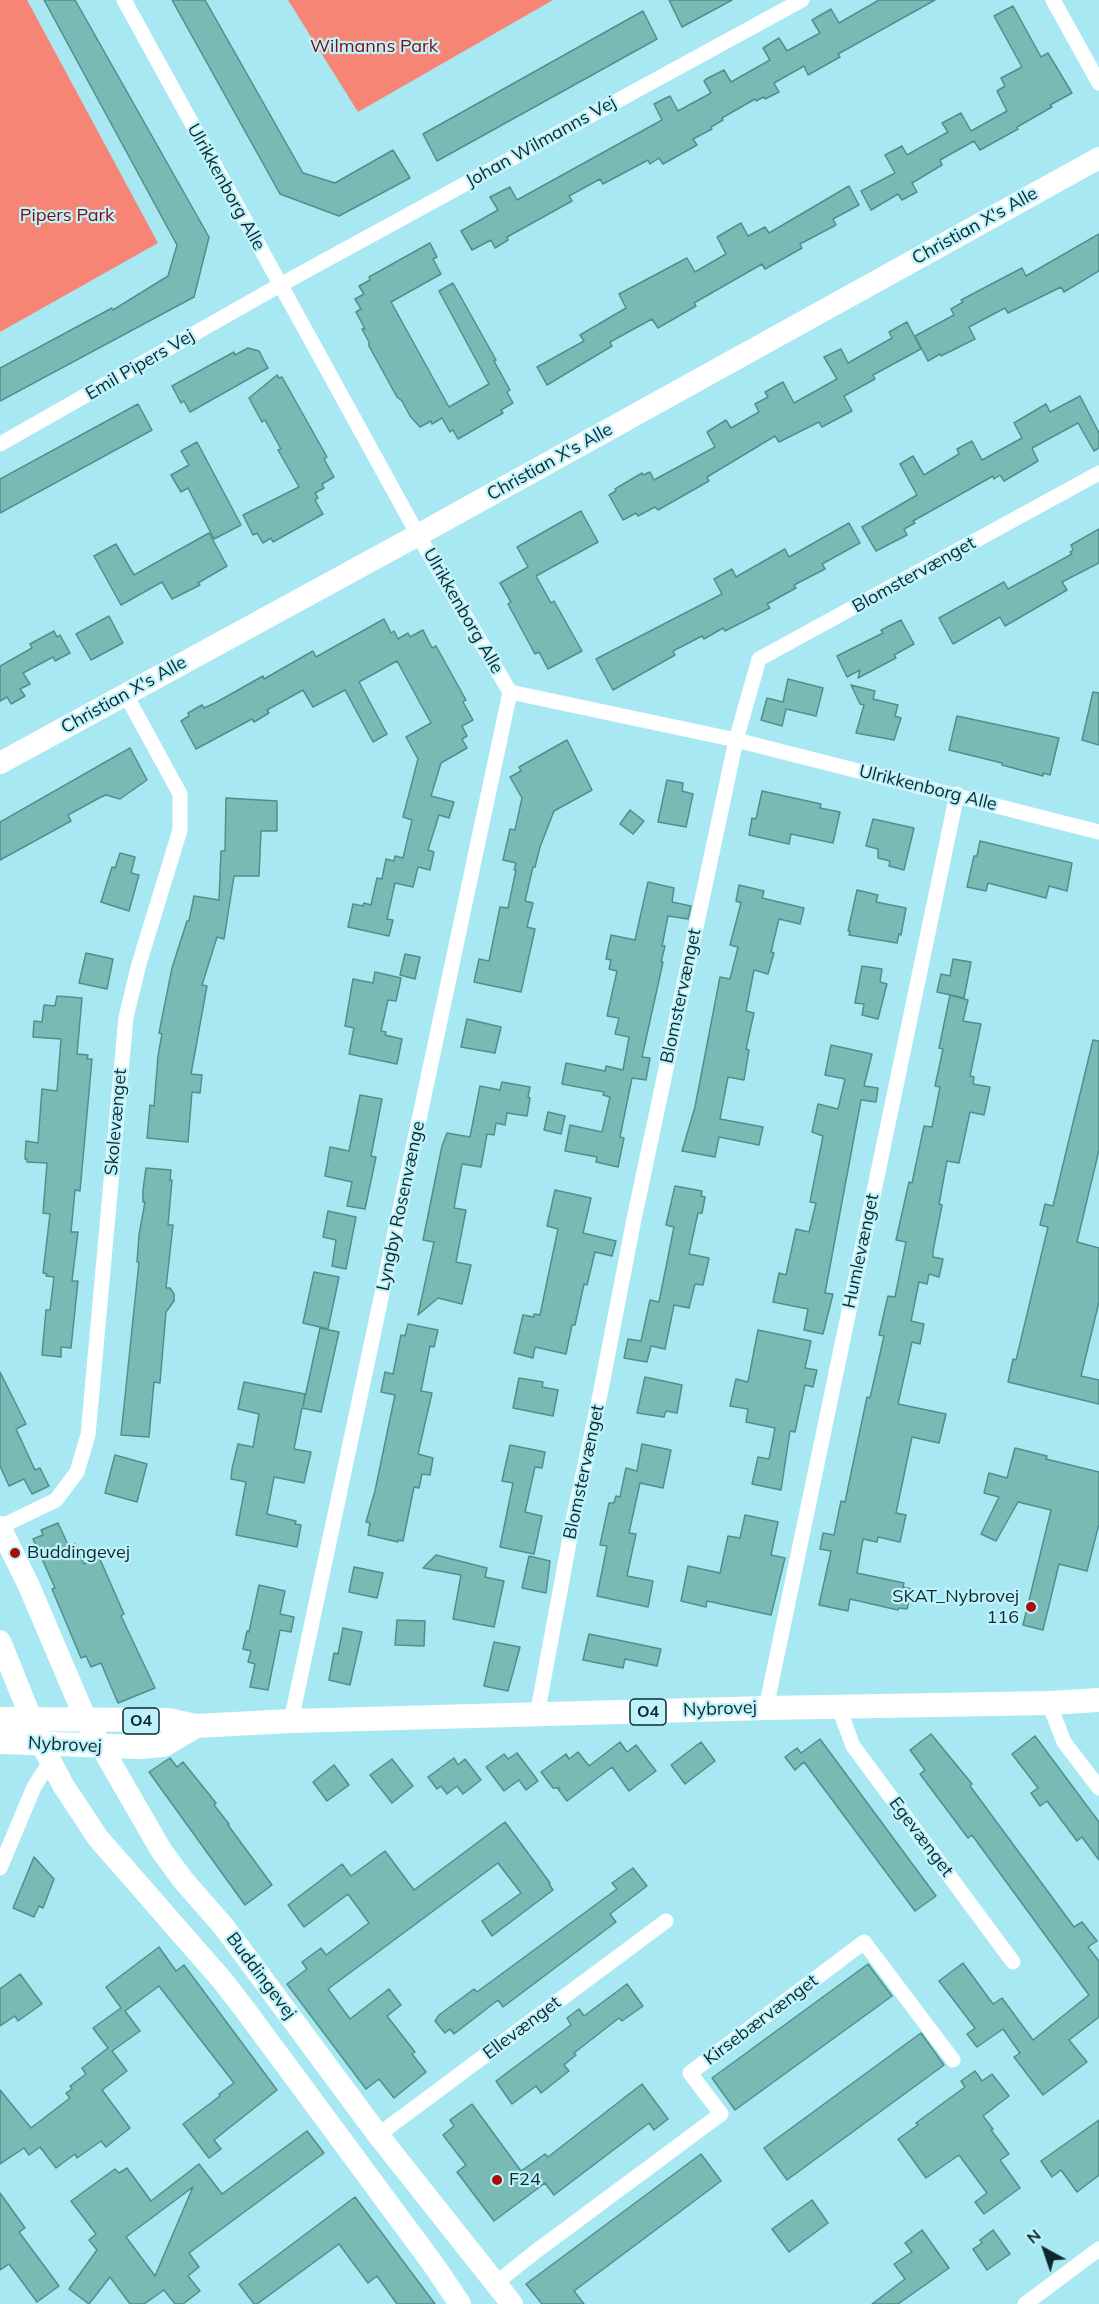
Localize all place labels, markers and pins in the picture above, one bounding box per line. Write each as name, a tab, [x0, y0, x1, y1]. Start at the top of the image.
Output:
place label: Buddingevej	[27, 1542, 130, 1564]
marker: Buddingevej	[8, 1546, 22, 1560]
place label: SKAT_Nybrovej 116	[892, 1586, 1019, 1628]
marker: SKAT_Nybrovej 116	[1024, 1600, 1038, 1614]
place label: F24	[509, 2169, 541, 2191]
marker: F24	[490, 2173, 504, 2187]

